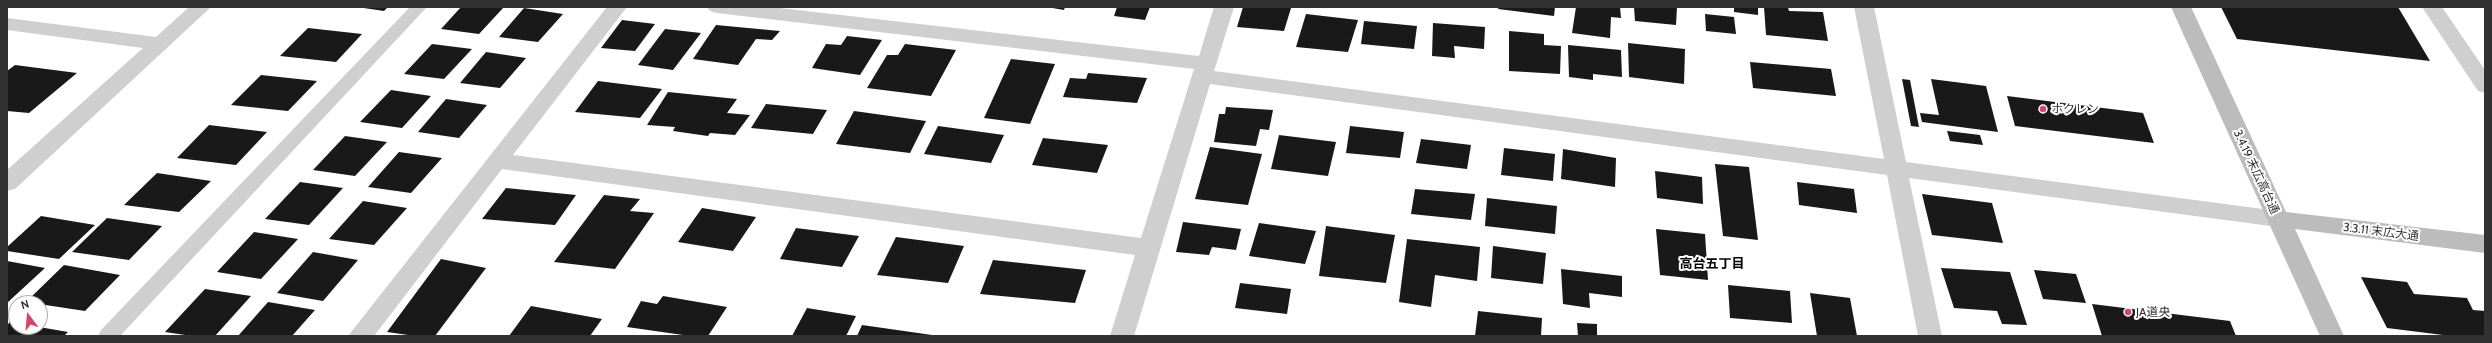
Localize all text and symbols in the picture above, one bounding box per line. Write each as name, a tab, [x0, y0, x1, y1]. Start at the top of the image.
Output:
place label: ホクレン	[2051, 102, 2099, 116]
marker: ホクレン	[2038, 104, 2048, 114]
street label: 3.4.19 末広高台通	[2230, 127, 2282, 217]
street label: 3.3.11 末広大通	[2342, 220, 2420, 244]
district label: 高台五丁目	[1680, 256, 1744, 272]
north arrow	[8, 295, 48, 335]
text: N	[19, 297, 31, 312]
place label: JA道央	[2136, 305, 2170, 319]
marker: JA道央	[2123, 307, 2133, 317]

